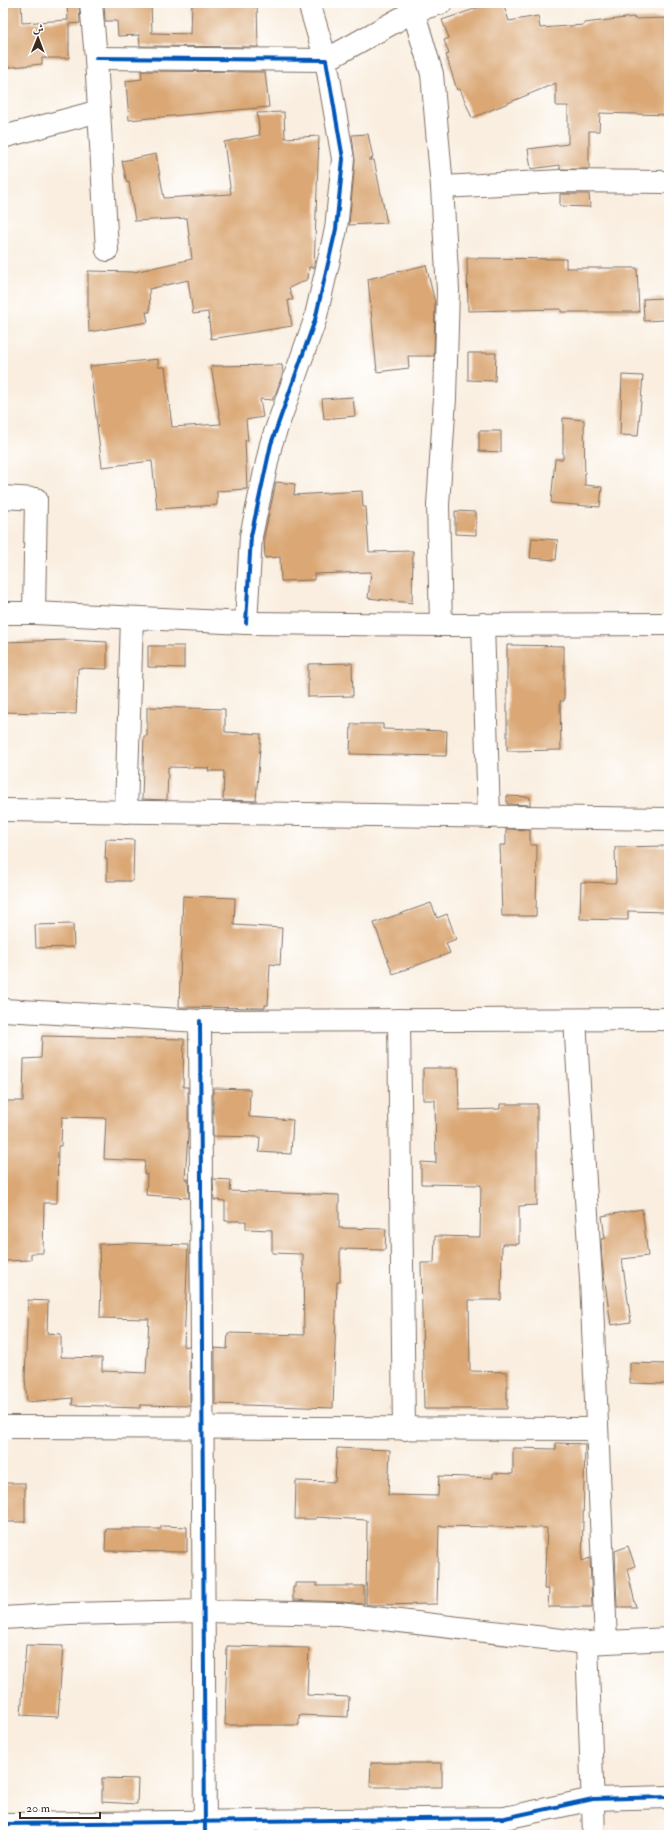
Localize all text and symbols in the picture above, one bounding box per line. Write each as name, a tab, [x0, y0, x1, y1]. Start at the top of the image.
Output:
north arrow	[18, 18, 58, 58]
text: ش	[33, 22, 44, 35]
scale bar	[20, 1794, 100, 1820]
text: 20 m	[26, 1801, 51, 1816]

